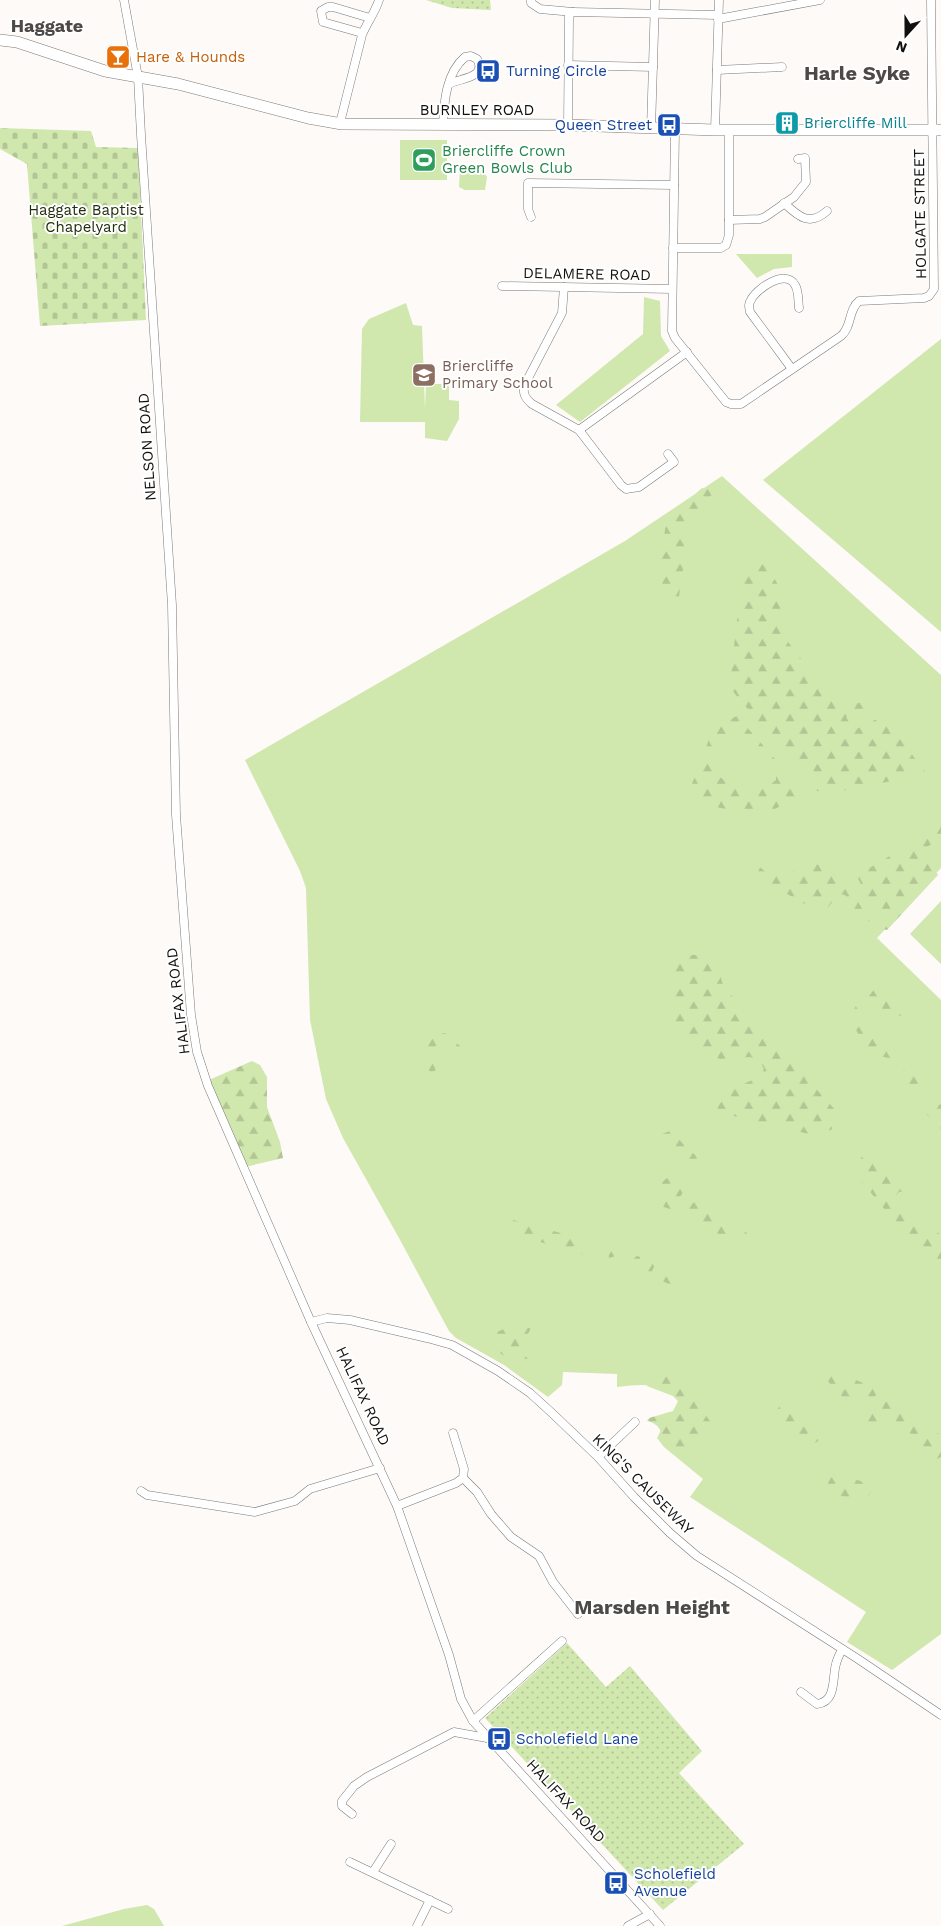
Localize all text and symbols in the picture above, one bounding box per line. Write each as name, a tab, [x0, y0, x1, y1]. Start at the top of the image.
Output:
north arrow	[881, 10, 931, 60]
district label: Haggate	[11, 15, 83, 36]
text: N	[894, 38, 909, 56]
bar icon: Hare & Hounds	[105, 44, 131, 70]
place label: Hare & Hounds	[136, 48, 245, 66]
bus stop icon: Turning Circle	[475, 58, 501, 84]
district label: Harle Syke	[804, 61, 910, 85]
place label: Turning Circle	[506, 62, 607, 80]
street label: BURNLEY ROAD	[420, 101, 534, 119]
building icon: Briercliffe Mill	[774, 110, 800, 136]
bus stop icon: Queen Street	[656, 112, 682, 138]
place label: Briercliffe Mill	[804, 114, 907, 132]
place label: Queen Street	[555, 116, 653, 134]
place label: Briercliffe Crown Green Bowls Club	[442, 142, 573, 177]
sports icon: Briercliffe Crown Green Bowls Club	[411, 147, 437, 173]
street label: HOLGATE STREET	[910, 149, 930, 279]
park label: Haggate Baptist Chapelyard	[28, 201, 145, 236]
street label: DELAMERE ROAD	[523, 264, 651, 284]
place label: Briercliffe Primary School	[442, 357, 553, 392]
school or university icon: Briercliffe Primary School	[411, 362, 437, 388]
street label: NELSON ROAD	[134, 392, 160, 502]
street label: HALIFAX ROAD	[163, 947, 193, 1055]
street label: HALIFAX ROAD	[332, 1343, 394, 1449]
street label: KING'S CAUSEWAY	[589, 1430, 698, 1539]
district label: Marsden Height	[574, 1595, 730, 1619]
bus stop icon: Scholefield Lane	[486, 1726, 512, 1752]
place label: Scholefield Lane	[516, 1730, 639, 1748]
street label: HALIFAX ROAD	[523, 1756, 609, 1846]
place label: Scholefield Avenue	[634, 1865, 716, 1900]
bus stop icon: Scholefield Avenue	[603, 1870, 629, 1896]

